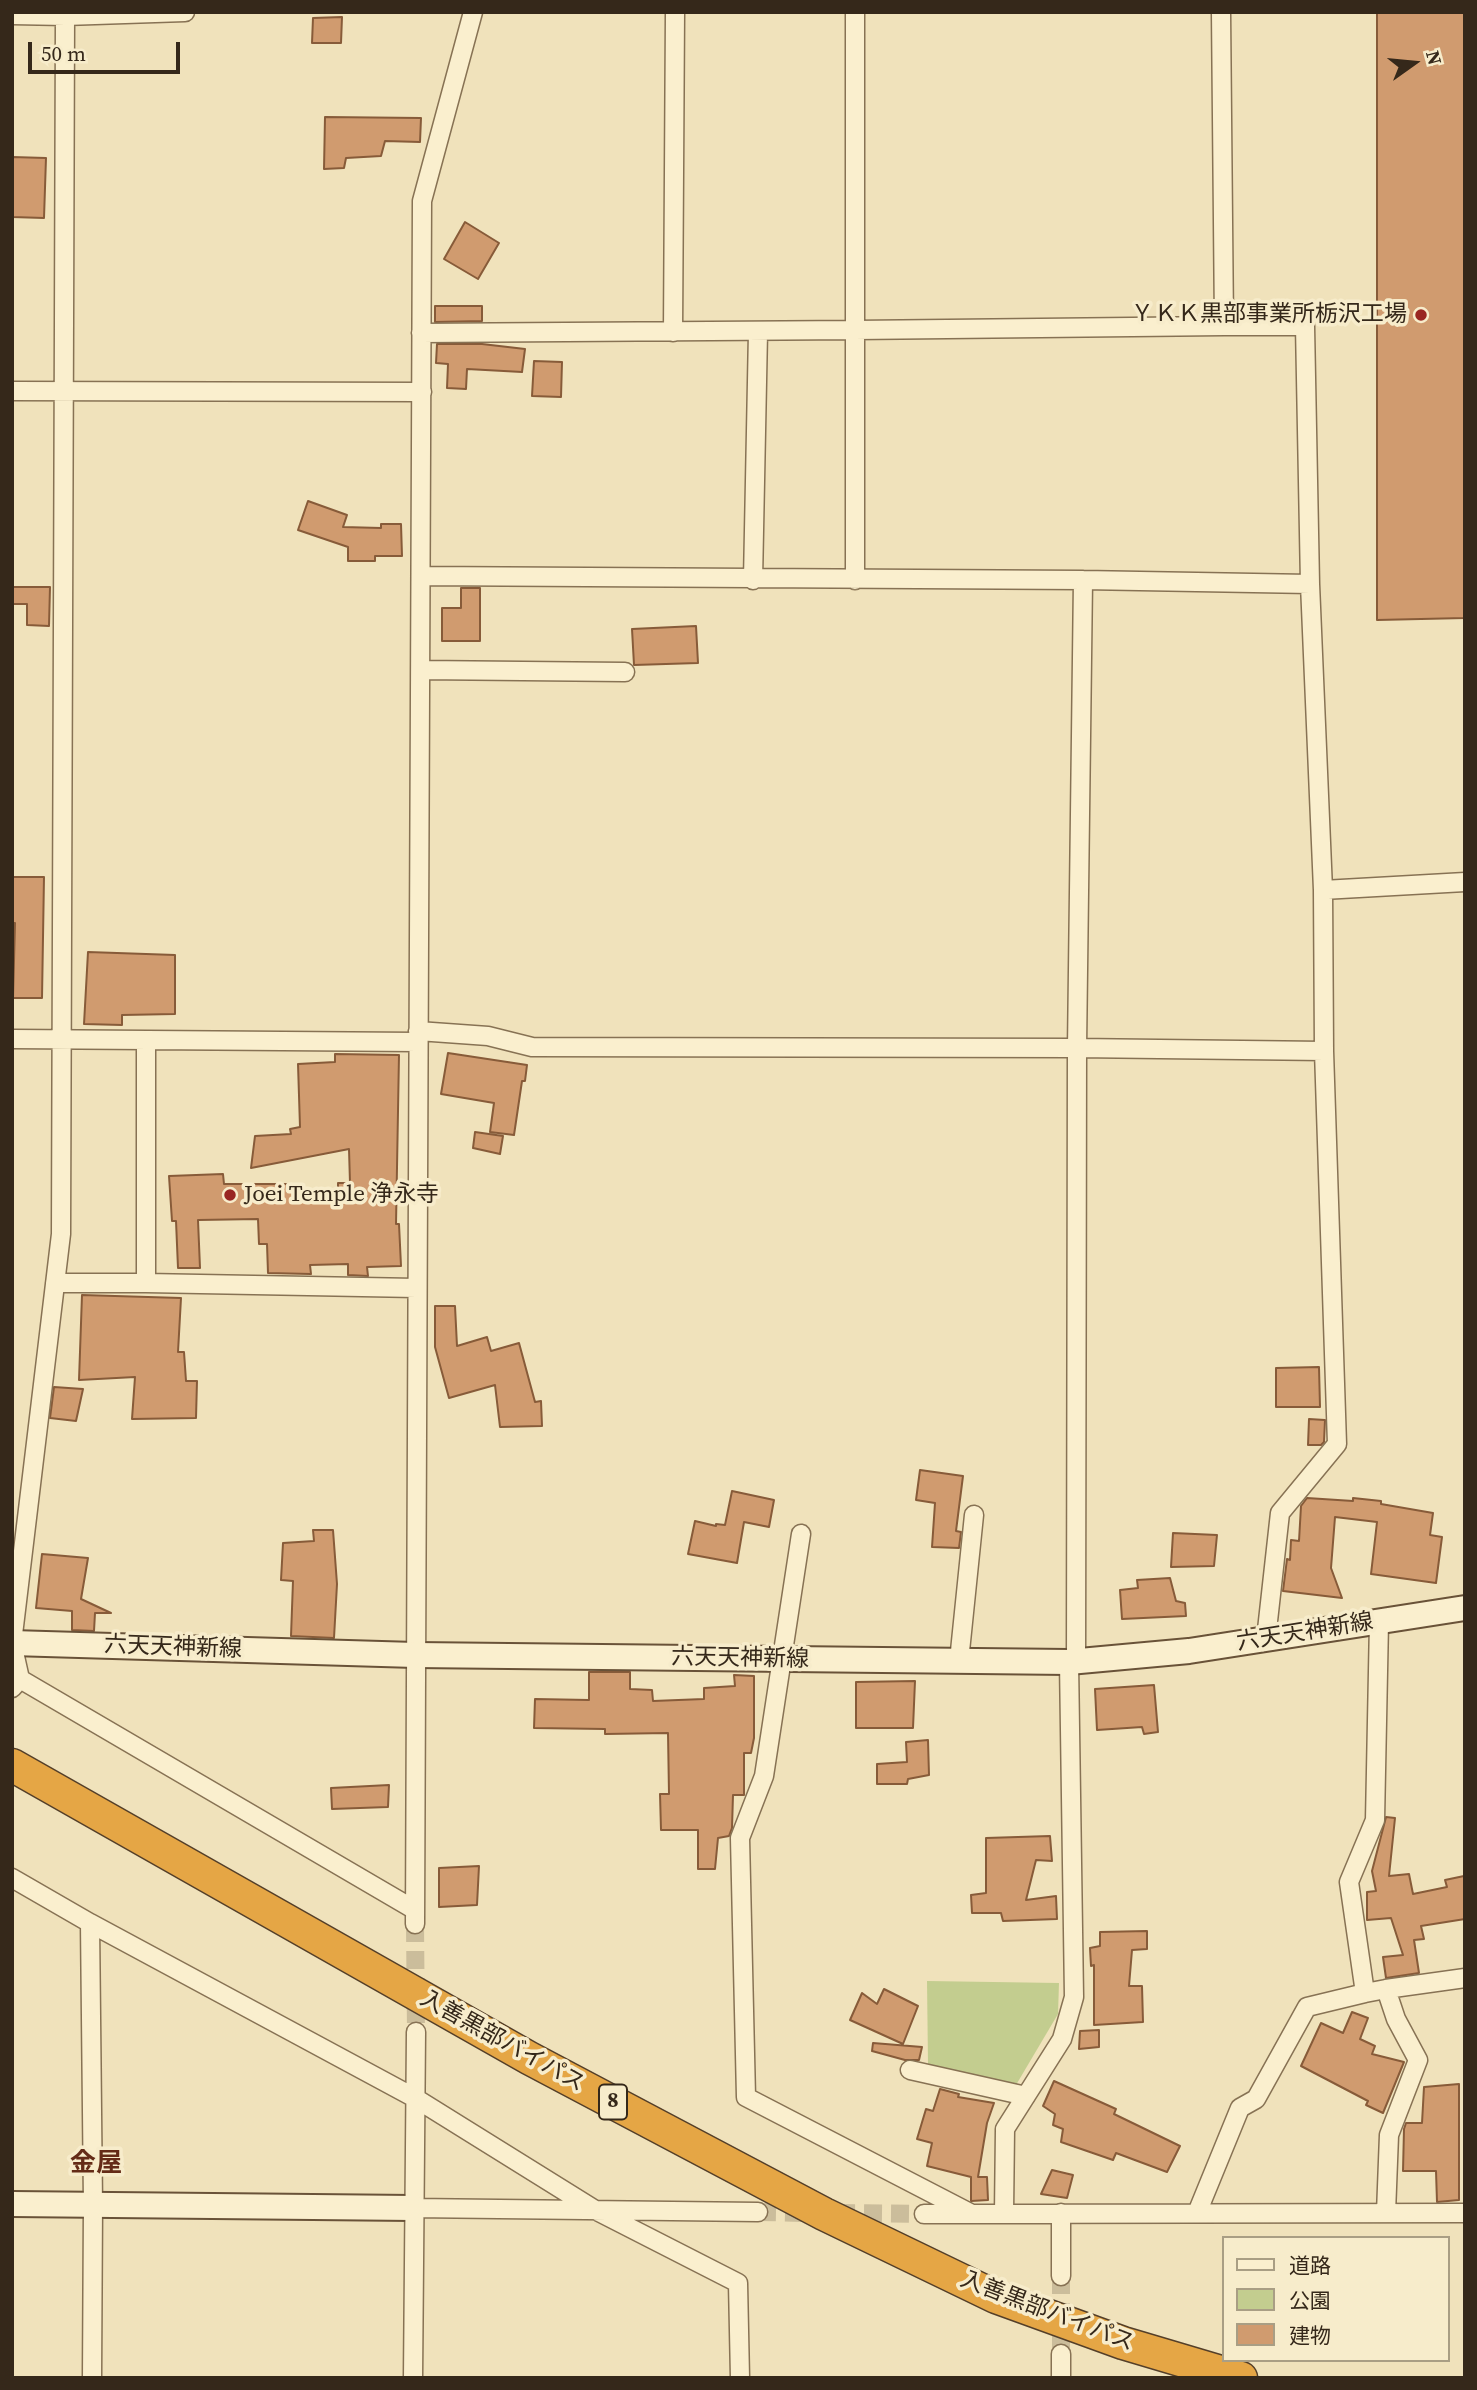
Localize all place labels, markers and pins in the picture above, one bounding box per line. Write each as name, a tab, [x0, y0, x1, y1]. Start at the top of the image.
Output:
place label: ＹＫＫ黒部事業所栃沢工場	[1131, 301, 1407, 329]
marker: ＹＫＫ黒部事業所栃沢工場	[1413, 307, 1429, 323]
place label: Joei Temple 浄永寺	[244, 1181, 439, 1209]
marker: Joei Temple 浄永寺	[222, 1187, 238, 1203]

